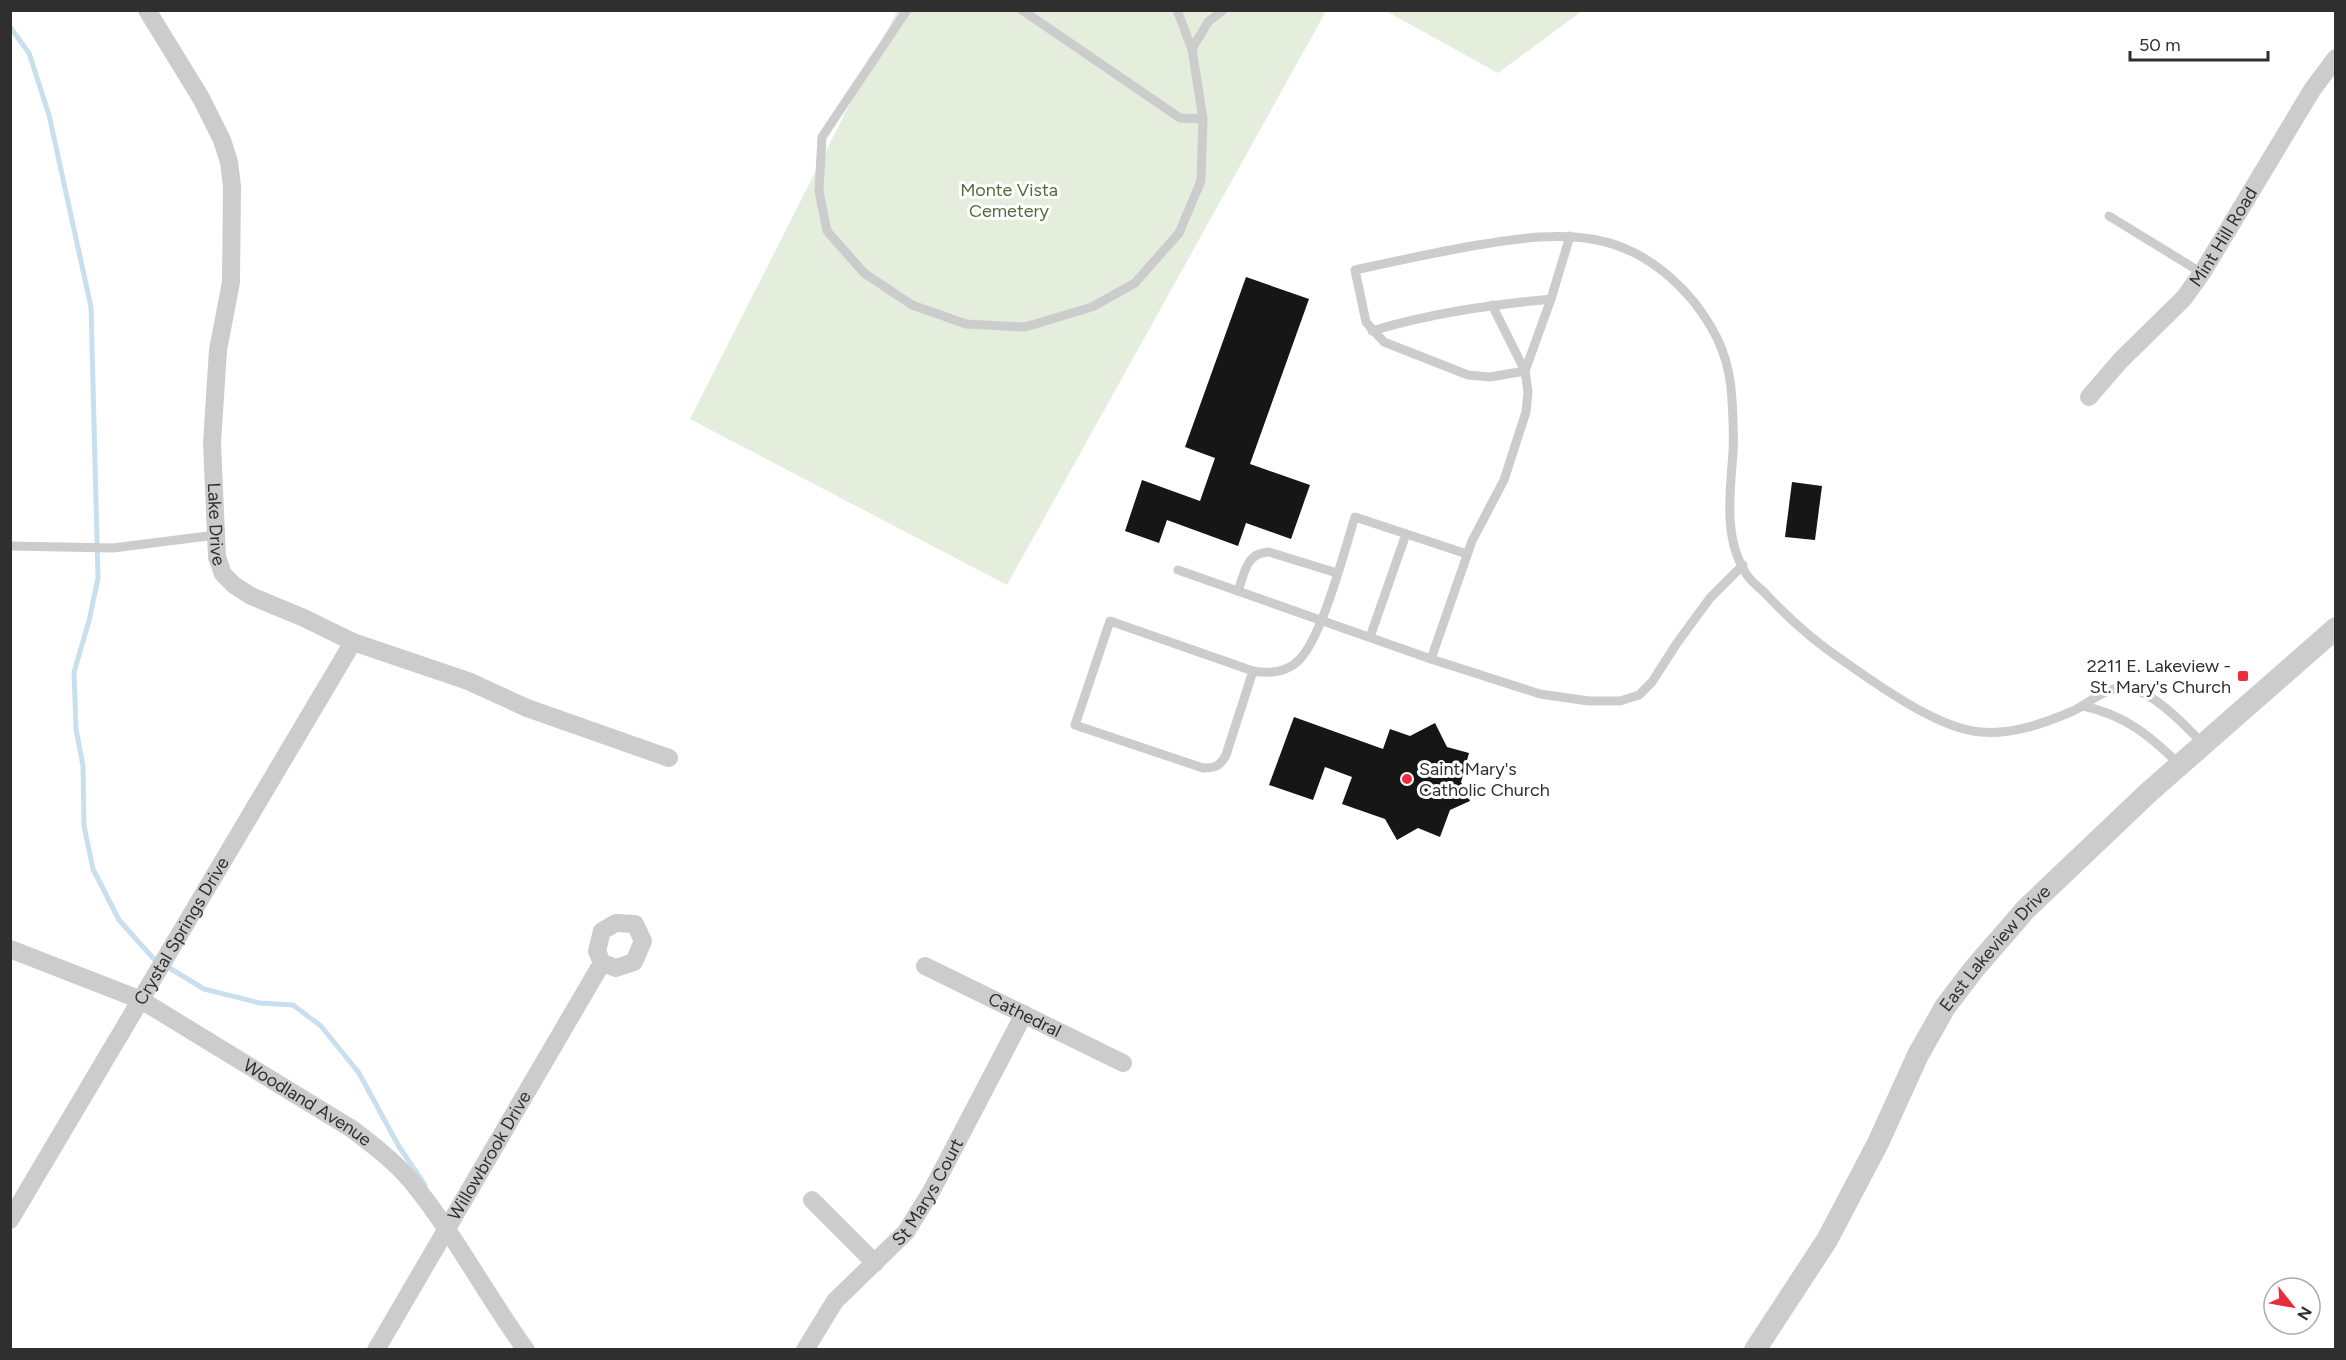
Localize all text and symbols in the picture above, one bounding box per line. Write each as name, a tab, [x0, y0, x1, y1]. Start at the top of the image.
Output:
scale bar	[2130, 24, 2268, 62]
text: 50 m	[2139, 34, 2181, 56]
park label: Monte Vista Cemetery	[960, 179, 1058, 222]
street label: Mint Hill Road	[2185, 183, 2262, 291]
street label: Lake Drive	[203, 482, 230, 569]
place label: 2211 E. Lakeview - St. Mary's Church	[2087, 655, 2231, 698]
marker: 2211 E. Lakeview - St. Mary's Church	[2236, 669, 2250, 683]
place label: Saint Mary's Catholic Church	[1419, 758, 1550, 801]
marker: Saint Mary's Catholic Church	[1400, 772, 1414, 786]
street label: Crystal Springs Drive	[129, 853, 234, 1009]
street label: East Lakeview Drive	[1935, 880, 2055, 1016]
street label: Cathedral	[985, 988, 1065, 1042]
street label: Woodland Avenue	[239, 1054, 376, 1151]
street label: Willowbrook Drive	[443, 1087, 536, 1224]
street label: St Marys Court	[887, 1134, 968, 1251]
north arrow	[2262, 1276, 2322, 1336]
text: N	[2293, 1303, 2316, 1324]

